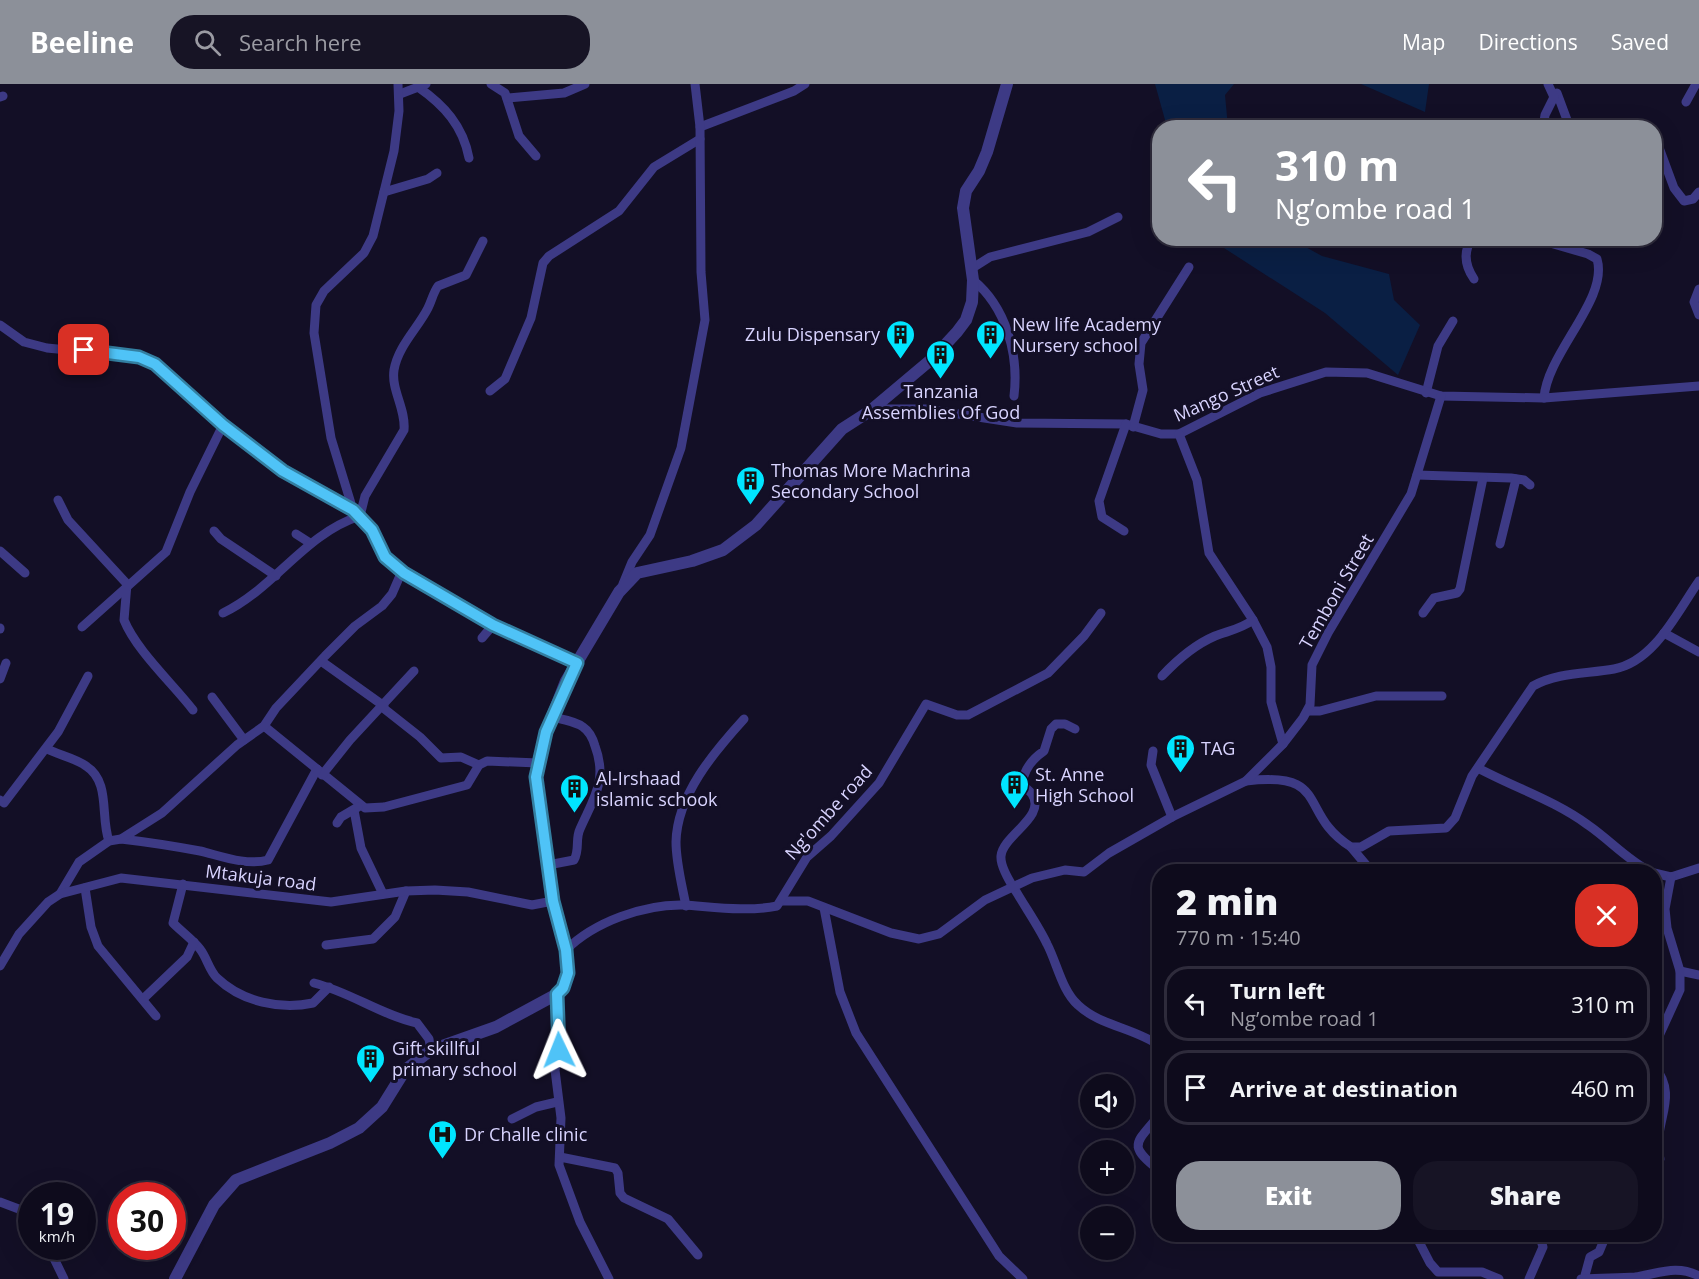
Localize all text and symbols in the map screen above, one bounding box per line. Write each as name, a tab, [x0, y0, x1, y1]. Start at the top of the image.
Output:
search box	[170, 15, 590, 69]
text: Beeline	[30, 23, 134, 61]
icon: search	[191, 26, 224, 59]
text: Search here	[239, 27, 362, 57]
text: Map	[1402, 28, 1445, 56]
text: Directions	[1478, 28, 1578, 56]
text: Saved	[1611, 28, 1669, 56]
text: 310 m	[1275, 136, 1399, 193]
icon: left	[1176, 144, 1254, 222]
text: Ng’ombe road 1	[1275, 190, 1476, 227]
place label: New life Academy Nursery school	[1012, 312, 1162, 357]
building icon: Zulu Dispensary	[885, 318, 917, 360]
building icon: New life Academy Nursery school	[975, 318, 1007, 360]
place label: Zulu Dispensary	[745, 322, 881, 346]
pin	[58, 324, 109, 375]
icon: arrive	[67, 333, 100, 366]
building icon: Tanzania Assemblies Of God	[925, 338, 957, 380]
street label: Mango Street	[1170, 359, 1282, 427]
place label: Tanzania Assemblies Of God	[862, 379, 1020, 424]
place label: Thomas More Machrina Secondary School	[771, 458, 971, 503]
building icon: Thomas More Machrina Secondary School	[734, 464, 766, 506]
street label: Temboni Street	[1293, 529, 1379, 653]
building icon: TAG	[1164, 732, 1196, 774]
place label: TAG	[1201, 736, 1235, 760]
street label: Ng'ombe road	[779, 759, 877, 865]
place label: St. Anne High School	[1035, 762, 1134, 807]
place label: Al-Irshaad islamic schook	[596, 766, 718, 811]
building icon: St. Anne High School	[998, 768, 1030, 810]
building icon: Al-Irshaad islamic schook	[559, 772, 591, 814]
street label: Mtakuja road	[204, 858, 318, 896]
text: 2 min	[1176, 877, 1278, 926]
button: close	[1575, 884, 1638, 947]
text: 770 m · 15:40	[1176, 924, 1301, 951]
text: Turn left	[1230, 975, 1325, 1005]
icon: left	[1179, 987, 1212, 1020]
text: 310 m	[1571, 989, 1635, 1019]
text: Ng’ombe road 1	[1230, 1005, 1379, 1032]
position arrow	[527, 1018, 591, 1082]
place label: Gift skillful primary school	[392, 1036, 517, 1081]
building icon: Gift skillful primary school	[355, 1042, 387, 1084]
icon: arrive	[1179, 1071, 1212, 1104]
text: Arrive at destination	[1230, 1073, 1458, 1103]
text: 460 m	[1571, 1073, 1635, 1103]
map controls	[1080, 1074, 1134, 1260]
button: sound	[1080, 1074, 1134, 1128]
hospital icon: Dr Challe clinic	[427, 1118, 459, 1160]
place label: Dr Challe clinic	[464, 1122, 588, 1146]
button: +	[1080, 1140, 1134, 1194]
button: Exit	[1176, 1161, 1401, 1230]
button: Share	[1413, 1161, 1638, 1230]
speed limit sign: 30	[108, 1182, 186, 1260]
text: 19	[40, 1193, 74, 1234]
button: −	[1080, 1206, 1134, 1260]
text: km/h	[39, 1226, 75, 1246]

